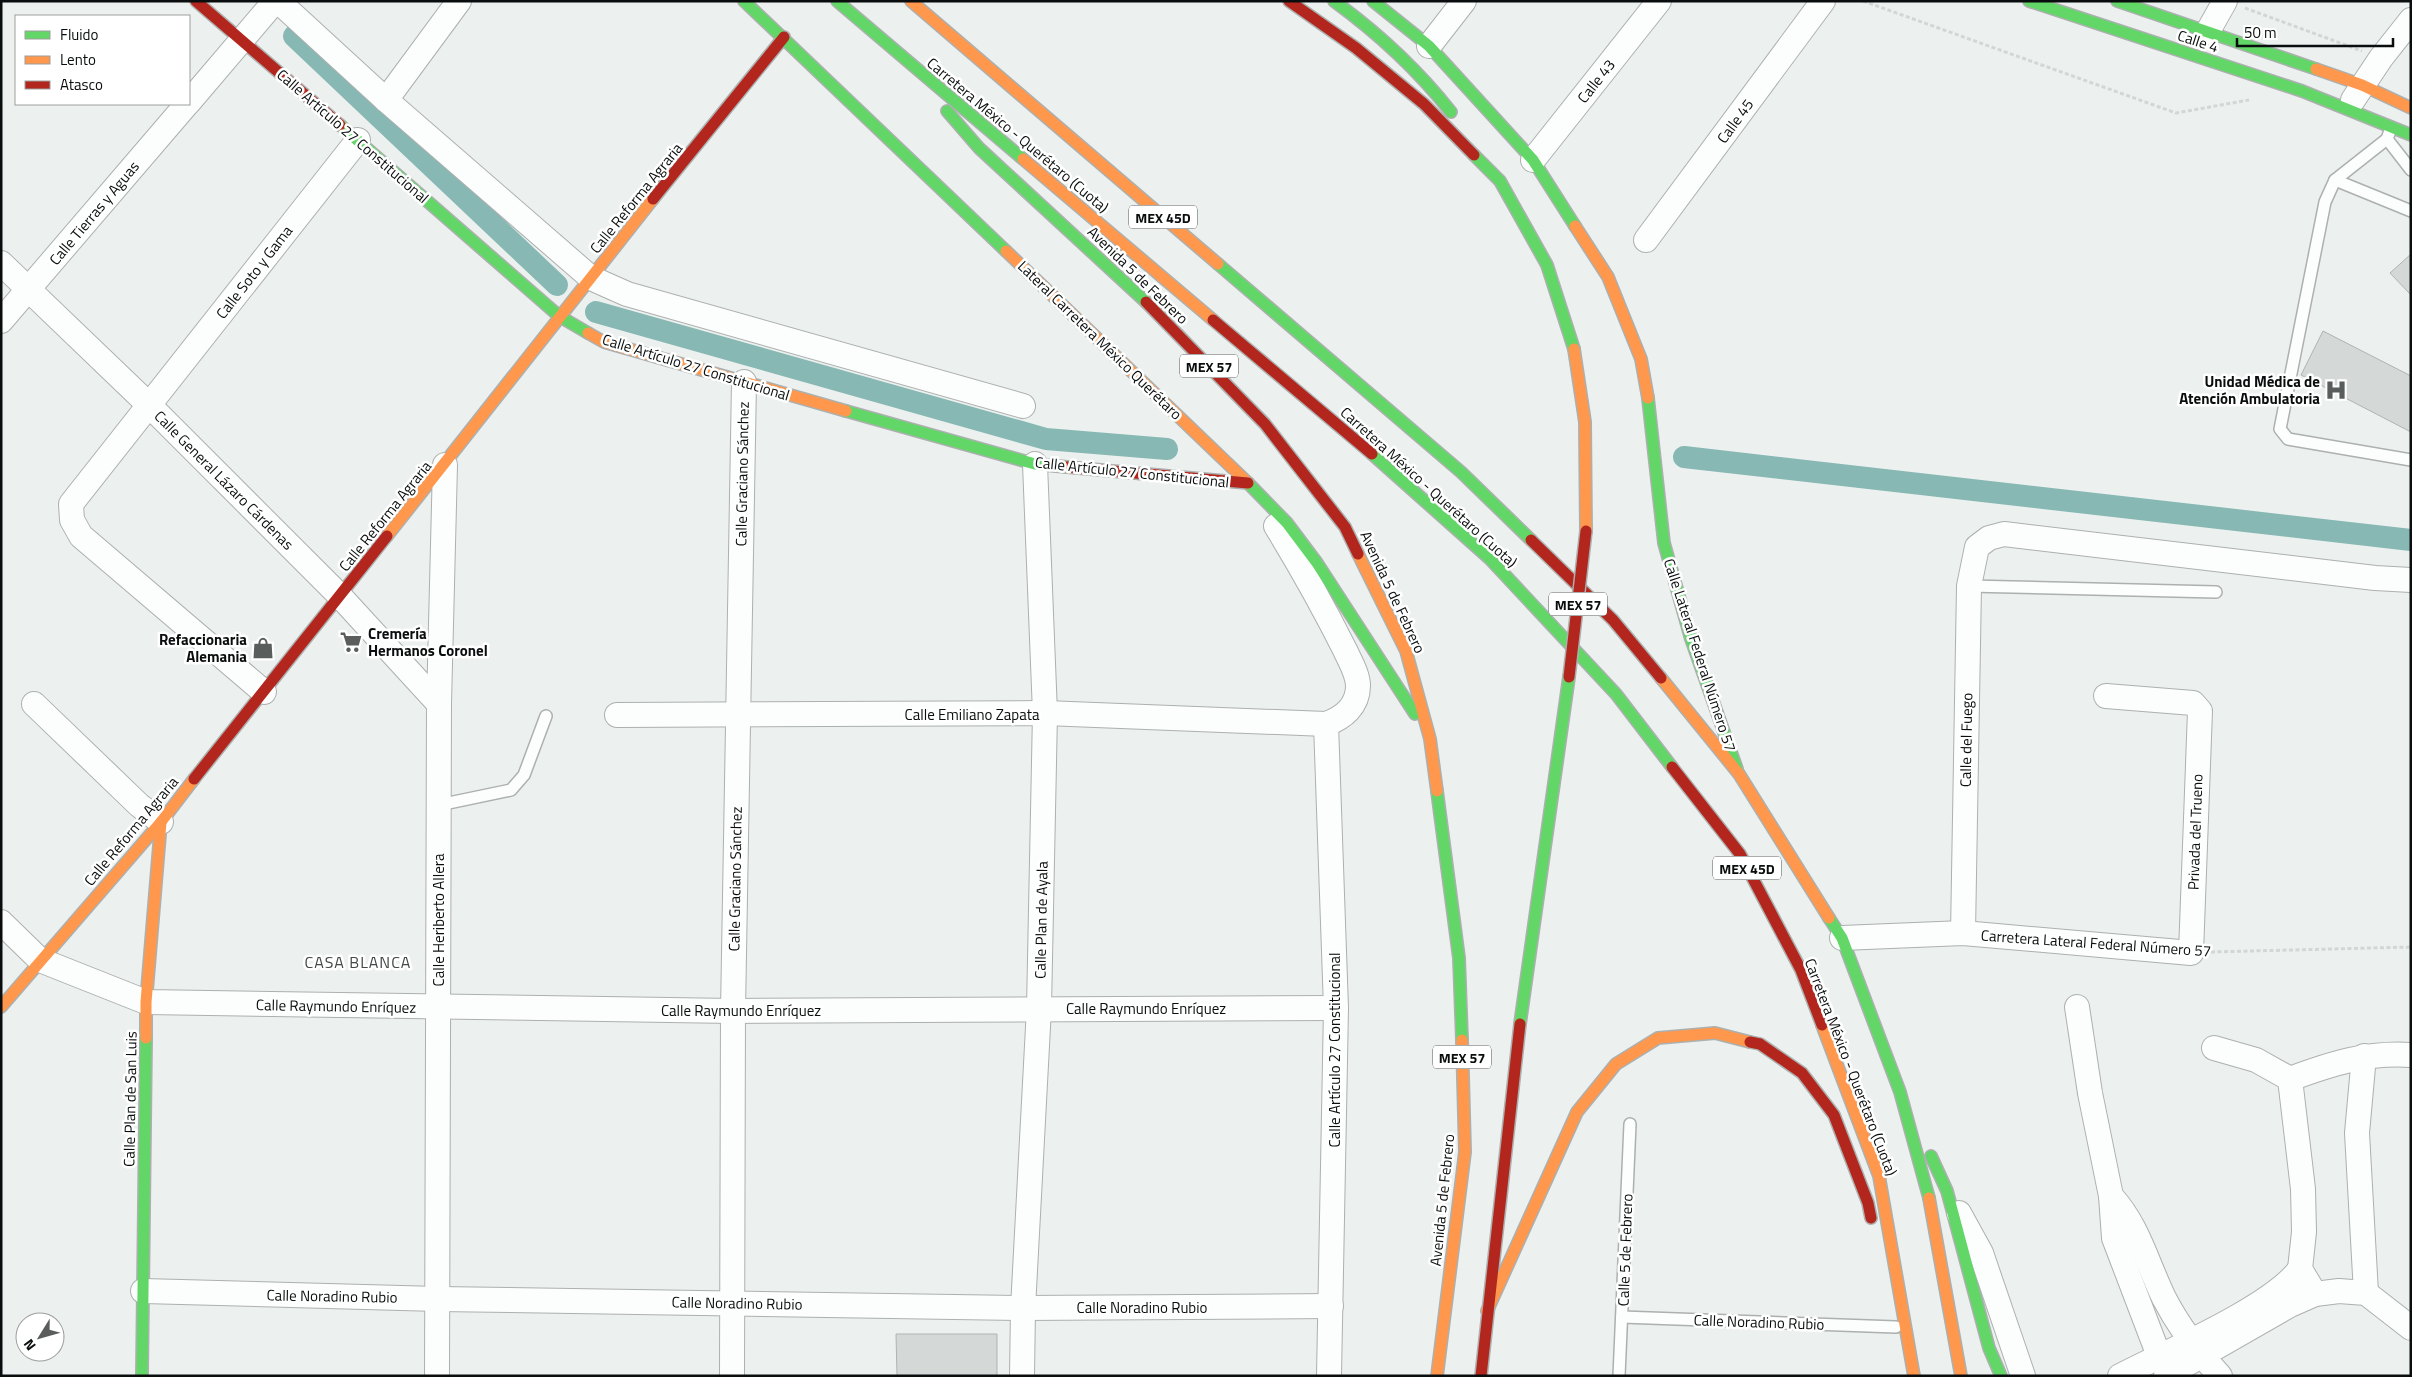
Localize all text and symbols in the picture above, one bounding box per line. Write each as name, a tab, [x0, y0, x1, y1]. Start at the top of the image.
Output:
legend	[15, 15, 190, 105]
scale bar	[2237, 15, 2393, 47]
text: 50 m	[2244, 21, 2277, 44]
text: Fluido	[60, 23, 99, 46]
street label: Calle 4	[2175, 24, 2221, 58]
text: Lento	[60, 48, 96, 71]
street label: Carretera México - Querétaro (Cuota)	[922, 52, 1114, 218]
street label: Calle 43	[1571, 54, 1621, 108]
street label: Calle Artículo 27 Constitucional	[272, 63, 434, 209]
text: Atasco	[60, 73, 103, 96]
street label: Calle 45	[1711, 94, 1759, 148]
street label: Calle Reforma Agraria	[584, 137, 688, 258]
street label: Calle Tierras y Aguas	[43, 156, 145, 270]
road number: MEX 45D	[1129, 206, 1197, 228]
street label: Calle Soto y Gama	[210, 220, 298, 324]
street label: Avenida 5 de Febrero	[1082, 221, 1194, 329]
street label: Lateral Carretera México Querétaro	[1013, 255, 1187, 425]
street label: Calle Artículo 27 Constitucional	[599, 327, 793, 407]
road number: MEX 57	[1180, 354, 1238, 378]
place label: Unidad Médica de Atención Ambulatoria	[2179, 370, 2320, 410]
hospital icon: Unidad Médica de Atención Ambulatoria	[2323, 377, 2349, 403]
street label: Calle Graciano Sánchez	[729, 401, 755, 547]
street label: Carretera México - Querétaro (Cuota)	[1335, 401, 1523, 573]
street label: Calle General Lázaro Cárdenas	[149, 405, 299, 555]
street label: Calle Artículo 27 Constitucional	[1034, 450, 1230, 494]
street label: Calle Reforma Agraria	[333, 455, 437, 576]
street label: Avenida 5 de Febrero	[1355, 527, 1431, 657]
street label: Calle Lateral Federal Número 57	[1658, 555, 1742, 755]
road number: MEX 57	[1549, 592, 1607, 616]
place label: Cremería Hermanos Coronel	[368, 622, 488, 662]
place label: Refaccionaria Alemania	[159, 628, 247, 668]
supermarket icon: Cremería Hermanos Coronel	[338, 629, 364, 655]
shop icon: Refaccionaria Alemania	[250, 635, 276, 661]
street label: Calle del Fuego	[1954, 692, 1978, 787]
street label: Calle Emiliano Zapata	[905, 703, 1040, 726]
street label: Calle Reforma Agraria	[78, 771, 184, 891]
street label: Privada del Trueno	[2181, 773, 2209, 891]
street label: Calle Graciano Sánchez	[722, 806, 748, 952]
street label: Calle Heriberto Allera	[427, 853, 450, 986]
road number: MEX 45D	[1713, 856, 1781, 880]
street label: Calle Plan de Ayala	[1028, 860, 1054, 979]
street label: Carretera Lateral Federal Número 57	[1980, 923, 2212, 963]
district label: CASA BLANCA	[305, 950, 411, 974]
street label: Calle Artículo 27 Constitucional	[1323, 953, 1346, 1147]
street label: Carretera México - Querétaro (Cuota)	[1799, 955, 1903, 1179]
street label: Calle Raymundo Enríquez	[256, 993, 416, 1019]
street label: Calle Raymundo Enríquez	[1066, 997, 1226, 1020]
street label: Calle Raymundo Enríquez	[661, 999, 821, 1022]
street label: Calle Plan de San Luis	[117, 1031, 143, 1167]
road number: MEX 57	[1433, 1046, 1491, 1068]
street label: Avenida 5 de Febrero	[1424, 1133, 1460, 1267]
street label: Calle 5 de Febrero	[1612, 1193, 1638, 1307]
street label: Calle Noradino Rubio	[266, 1283, 398, 1309]
street label: Calle Noradino Rubio	[671, 1290, 803, 1316]
street label: Calle Noradino Rubio	[1077, 1296, 1208, 1319]
street label: Calle Noradino Rubio	[1693, 1308, 1825, 1336]
north arrow	[15, 1312, 65, 1362]
text: N	[18, 1335, 41, 1355]

